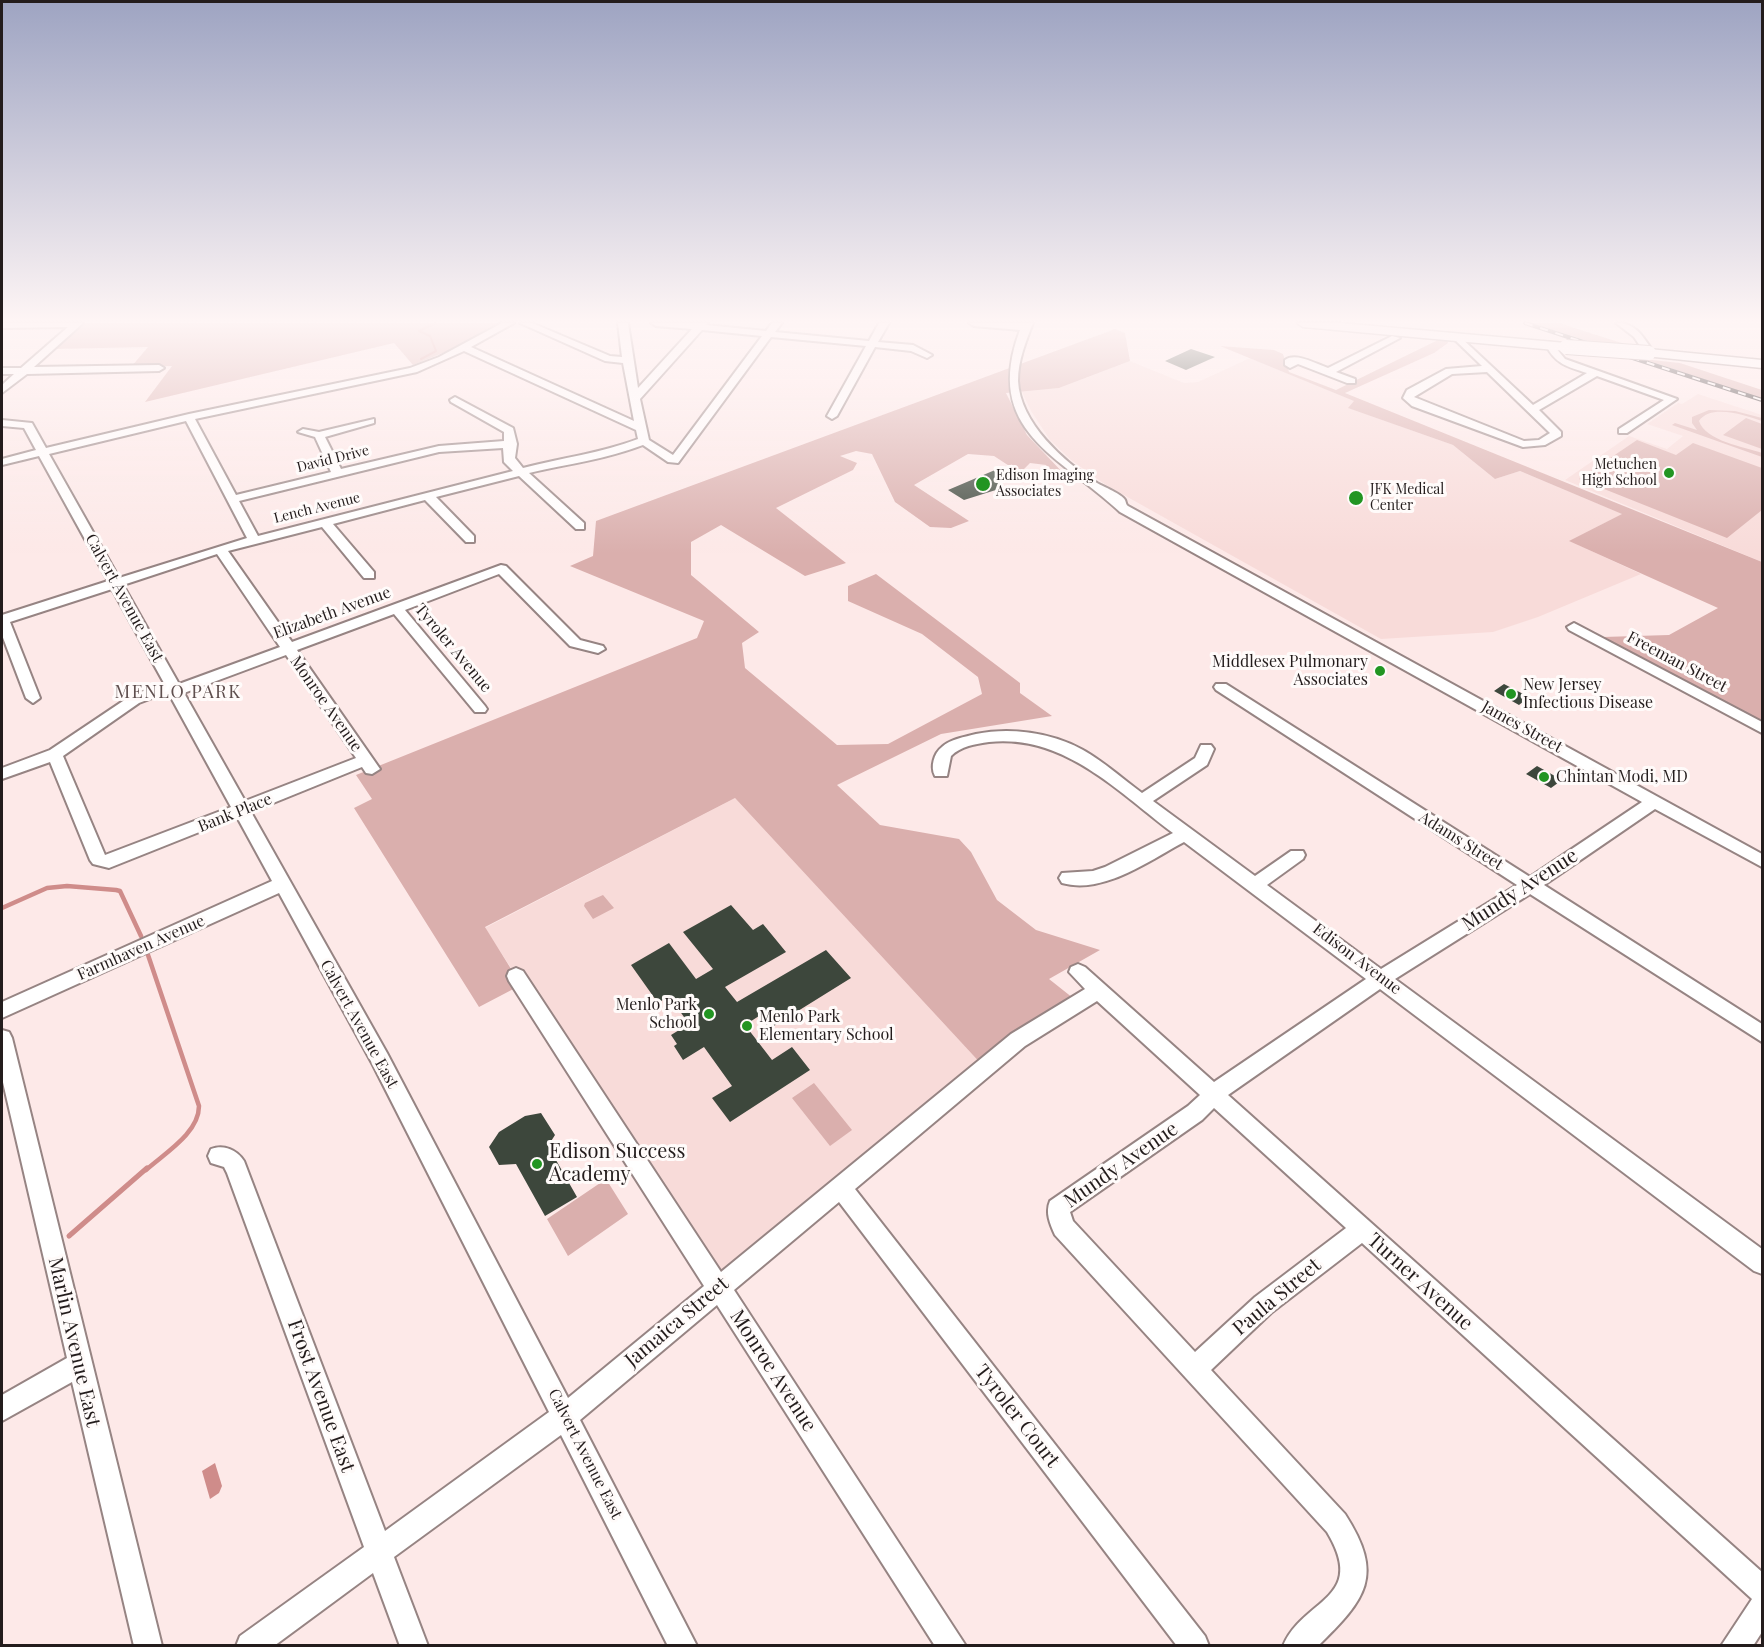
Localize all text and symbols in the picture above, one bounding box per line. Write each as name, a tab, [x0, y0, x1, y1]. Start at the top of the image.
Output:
street label: David Drive	[295, 442, 371, 476]
place label: Metuchen High School	[1581, 457, 1657, 490]
marker: Metuchen High School	[1662, 466, 1676, 480]
place label: Edison Imaging Associates	[996, 468, 1094, 500]
marker: Edison Imaging Associates	[974, 475, 992, 493]
place label: JFK Medical Center	[1370, 482, 1444, 514]
street label: Lench Avenue	[272, 489, 362, 527]
marker: JFK Medical Center	[1347, 489, 1365, 507]
street label: Calvert Avenue East	[81, 531, 167, 665]
street label: Elizabeth Avenue	[271, 583, 393, 643]
street label: Tyroler Avenue	[410, 600, 496, 696]
street label: Freeman Street	[1624, 628, 1730, 696]
street label: Monroe Avenue	[286, 652, 366, 756]
place label: Middlesex Pulmonary Associates	[1212, 652, 1368, 690]
marker: Middlesex Pulmonary Associates	[1373, 664, 1387, 678]
place label: New Jersey Infectious Disease	[1523, 675, 1653, 713]
district label: MENLO PARK	[115, 681, 241, 703]
marker: New Jersey Infectious Disease	[1504, 687, 1518, 701]
street label: James Street	[1478, 697, 1566, 757]
place label: Chintan Modi, MD	[1556, 767, 1688, 787]
marker: Chintan Modi, MD	[1537, 770, 1551, 784]
street label: Bank Place	[195, 790, 275, 836]
street label: Adams Street	[1415, 808, 1507, 874]
street label: Mundy Avenue	[1458, 844, 1582, 936]
street label: Farmhaven Avenue	[74, 911, 208, 985]
street label: Edison Avenue	[1309, 919, 1405, 999]
street label: Calvert Avenue East	[316, 957, 402, 1091]
place label: Menlo Park School	[616, 995, 697, 1033]
marker: Menlo Park School	[702, 1007, 716, 1021]
place label: Menlo Park Elementary School	[759, 1007, 894, 1045]
marker: Menlo Park Elementary School	[740, 1019, 754, 1033]
street label: Mundy Avenue	[1059, 1117, 1183, 1213]
place label: Edison Success Academy	[549, 1140, 685, 1187]
marker: Edison Success Academy	[530, 1157, 544, 1171]
street label: Turner Avenue	[1362, 1228, 1478, 1336]
street label: Paula Street	[1228, 1253, 1326, 1341]
street label: Marlin Avenue East	[43, 1255, 105, 1429]
street label: Jamaica Street	[620, 1272, 734, 1372]
street label: Monroe Avenue	[725, 1306, 821, 1436]
street label: Frost Avenue East	[282, 1316, 360, 1476]
street label: Tyroler Court	[969, 1360, 1065, 1472]
street label: Calvert Avenue East	[544, 1386, 626, 1522]

